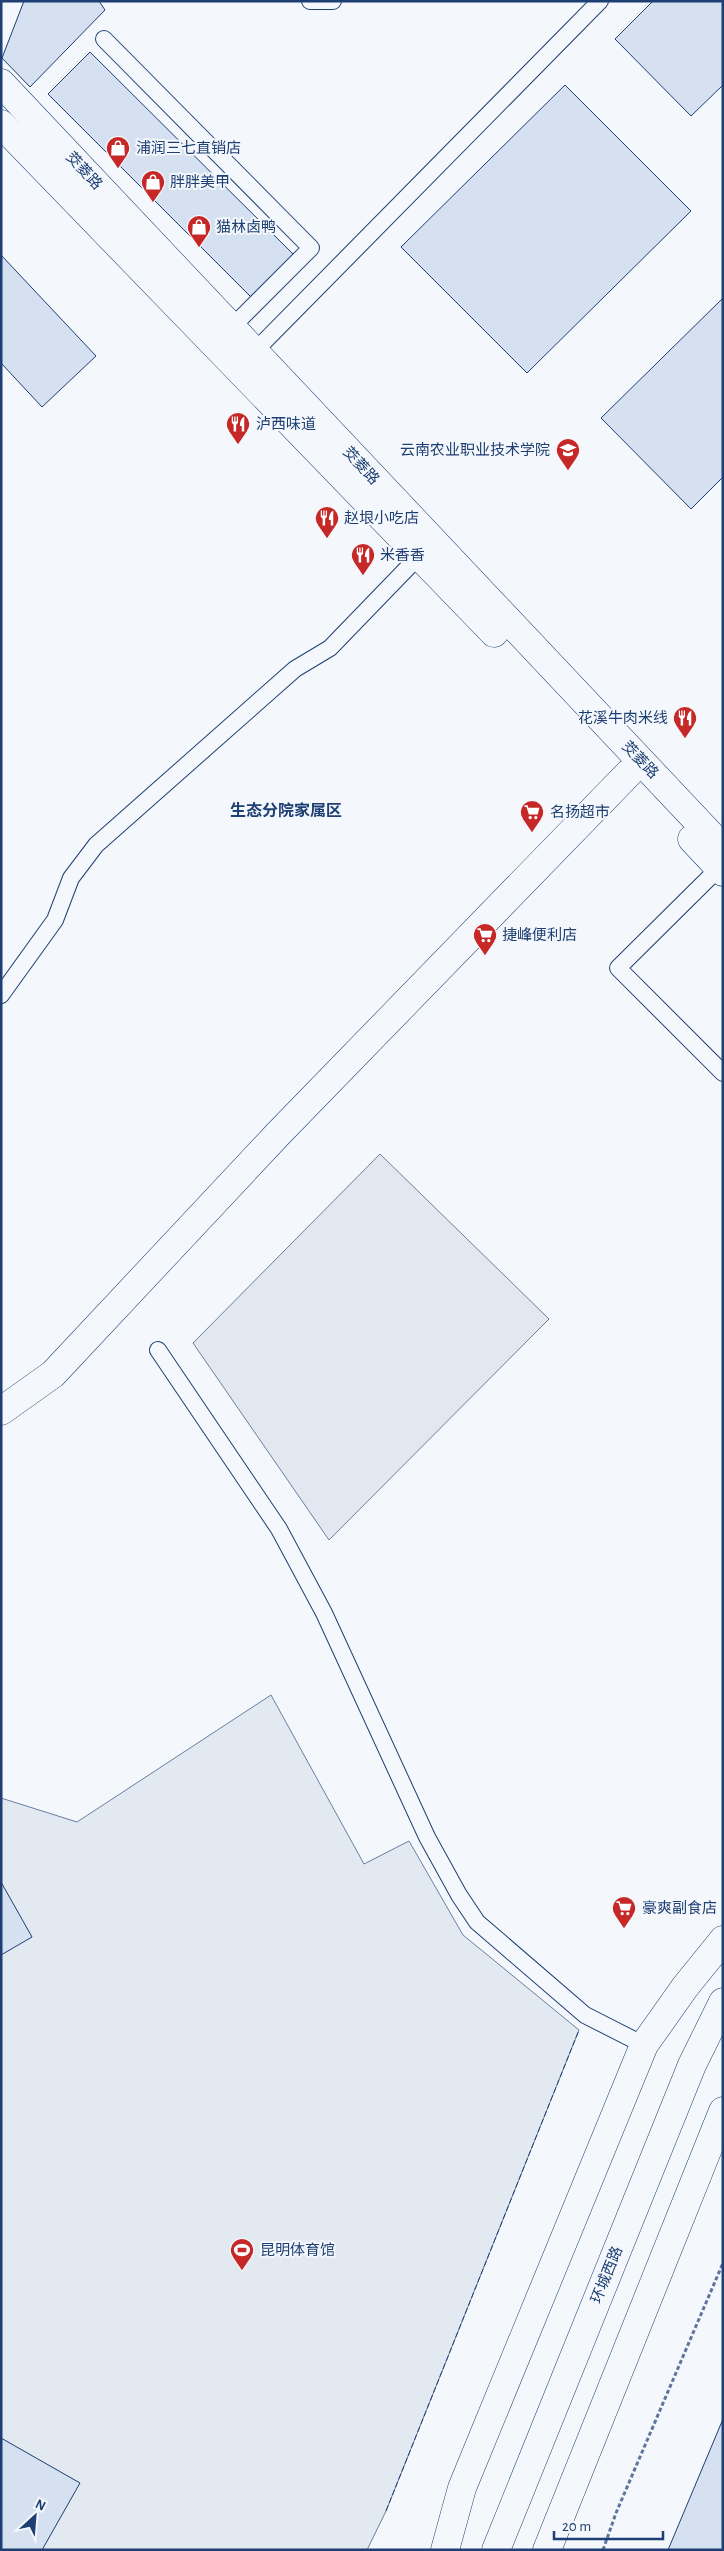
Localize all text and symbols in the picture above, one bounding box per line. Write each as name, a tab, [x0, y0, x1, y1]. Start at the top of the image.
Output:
shop icon: 浦润三七直销店	[105, 135, 131, 169]
place label: 浦润三七直销店	[136, 139, 241, 156]
street label: 茭菱路	[63, 149, 106, 193]
shop icon: 胖胖美甲	[140, 169, 166, 203]
place label: 胖胖美甲	[170, 174, 230, 190]
shop icon: 猫林卤鸭	[186, 214, 212, 248]
place label: 猫林卤鸭	[216, 219, 276, 235]
restaurant icon: 泸西味道	[225, 411, 251, 445]
place label: 泸西味道	[256, 416, 316, 432]
school or university icon: 云南农业职业技术学院	[555, 437, 581, 471]
place label: 云南农业职业技术学院	[400, 442, 550, 458]
street label: 茭菱路	[340, 444, 383, 488]
restaurant icon: 赵垠小吃店	[314, 505, 340, 539]
place label: 赵垠小吃店	[344, 510, 419, 526]
restaurant icon: 米香香	[350, 542, 376, 576]
place label: 米香香	[380, 547, 425, 563]
restaurant icon: 花溪牛肉米线	[672, 705, 698, 739]
place label: 花溪牛肉米线	[578, 710, 668, 726]
street label: 茭菱路	[619, 738, 662, 781]
supermarket icon: 名扬超市	[519, 799, 545, 833]
district label: 生态分院家属区	[230, 802, 342, 819]
place label: 名扬超市	[550, 804, 610, 820]
supermarket icon: 捷峰便利店	[472, 922, 498, 956]
place label: 捷峰便利店	[502, 926, 577, 943]
supermarket icon: 豪爽副食店	[611, 1895, 637, 1929]
place label: 豪爽副食店	[642, 1900, 717, 1916]
sports icon: 昆明体育馆	[229, 2237, 255, 2271]
place label: 昆明体育馆	[260, 2242, 335, 2258]
street label: 环城西路	[588, 2244, 625, 2306]
north arrow	[10, 2491, 60, 2541]
text: N	[33, 2497, 48, 2514]
scale bar	[554, 2508, 663, 2540]
text: 20 m	[562, 2519, 591, 2534]

